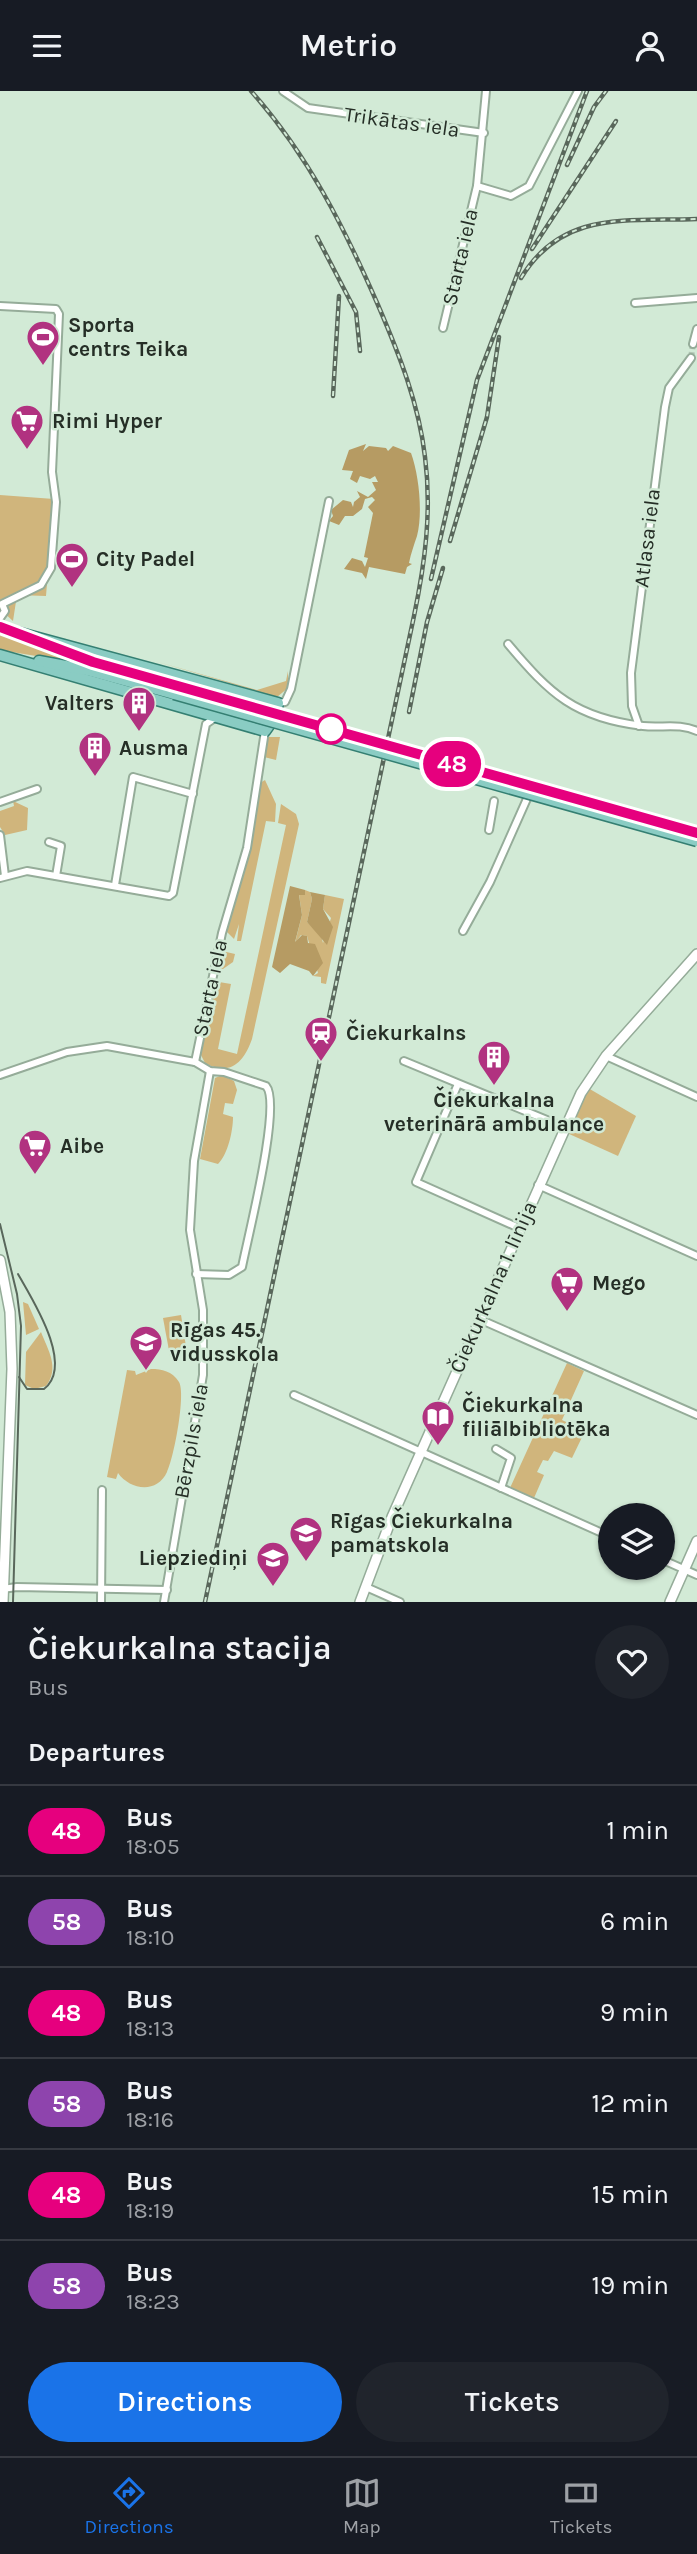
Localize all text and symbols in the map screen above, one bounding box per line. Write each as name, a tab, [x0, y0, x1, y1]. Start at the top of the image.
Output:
icon: menu	[28, 27, 66, 65]
text: Metrio	[300, 27, 397, 64]
icon: person	[631, 27, 669, 65]
street label: Trikātas iela	[343, 102, 461, 142]
street label: Starta iela	[437, 206, 483, 308]
place label: Sporta centrs Teika	[68, 313, 188, 361]
sports icon: Sporta centrs Teika	[24, 318, 62, 367]
supermarket icon: Rimi Hyper	[8, 402, 46, 451]
place label: Rimi Hyper	[52, 409, 163, 433]
street label: Atlasa iela	[629, 487, 665, 589]
sports icon: City Padel	[53, 540, 91, 589]
place label: City Padel	[96, 547, 195, 571]
building icon: Valters	[120, 684, 158, 733]
place label: Valters	[45, 691, 114, 715]
unlabelled marker	[316, 714, 346, 744]
building icon: Ausma	[76, 729, 114, 778]
place label: Ausma	[119, 736, 189, 760]
line badge: 48	[420, 741, 484, 787]
text: 48	[437, 750, 467, 778]
street label: Starta iela	[188, 937, 232, 1039]
station icon: Čiekurkalns	[302, 1014, 340, 1063]
place label: Čiekurkalns	[346, 1019, 466, 1045]
building icon: Čiekurkalna veterinārā ambulance	[475, 1038, 513, 1087]
place label: Čiekurkalna veterinārā ambulance	[384, 1086, 604, 1136]
supermarket icon: Aibe	[16, 1127, 54, 1176]
place label: Aibe	[60, 1134, 104, 1158]
street label: Čiekurkalna 1. līnija	[444, 1197, 542, 1377]
supermarket icon: Mego	[548, 1264, 586, 1313]
place label: Mego	[592, 1271, 646, 1295]
place label: Rīgas 45. vidusskola	[170, 1318, 279, 1366]
school or university icon: Rīgas 45. vidusskola	[127, 1323, 165, 1372]
street label: Bērzpils iela	[169, 1382, 213, 1500]
place label: Čiekurkalna filiālbibliotēka	[462, 1391, 611, 1441]
library icon: Čiekurkalna filiālbibliotēka	[419, 1398, 457, 1447]
map controls	[598, 1503, 675, 1580]
button: layers	[598, 1503, 675, 1580]
place label: Rīgas Čiekurkalna pamatskola	[330, 1507, 513, 1557]
school or university icon: Rīgas Čiekurkalna pamatskola	[287, 1514, 325, 1563]
school or university icon: Liepziediņi	[254, 1539, 292, 1588]
place label: Liepziediņi	[139, 1546, 248, 1571]
button: heart	[595, 1625, 669, 1699]
text: Čiekurkalna stacija	[28, 1629, 332, 1667]
text: Bus	[28, 1674, 68, 1701]
text: Departures	[28, 1737, 165, 1768]
text: Bus	[126, 1802, 173, 1833]
text: 1 min	[606, 1815, 669, 1846]
text: 48	[52, 1817, 81, 1845]
text: 18:05	[126, 1833, 180, 1860]
text: Bus	[126, 1893, 173, 1924]
text: 6 min	[600, 1906, 669, 1937]
text: 58	[52, 1908, 81, 1936]
text: 18:10	[126, 1924, 174, 1951]
text: Bus	[126, 1984, 173, 2015]
text: 9 min	[600, 1997, 669, 2028]
text: 48	[52, 1999, 81, 2027]
text: 18:13	[126, 2015, 174, 2042]
text: Bus	[126, 2075, 173, 2106]
text: 12 min	[591, 2088, 669, 2119]
text: 58	[52, 2090, 81, 2118]
text: 18:16	[126, 2106, 174, 2133]
text: Bus	[126, 2166, 173, 2197]
text: 15 min	[592, 2179, 669, 2210]
text: 48	[52, 2181, 81, 2209]
text: 18:19	[126, 2197, 174, 2224]
text: Bus	[126, 2257, 173, 2288]
text: 19 min	[591, 2270, 669, 2301]
text: 58	[52, 2272, 81, 2300]
text: 18:23	[126, 2288, 180, 2315]
button: Directions	[28, 2362, 342, 2442]
button: Tickets	[356, 2362, 669, 2442]
tab: Directions	[85, 2474, 174, 2538]
tab: Map	[343, 2474, 381, 2538]
tab: Tickets	[550, 2474, 612, 2538]

